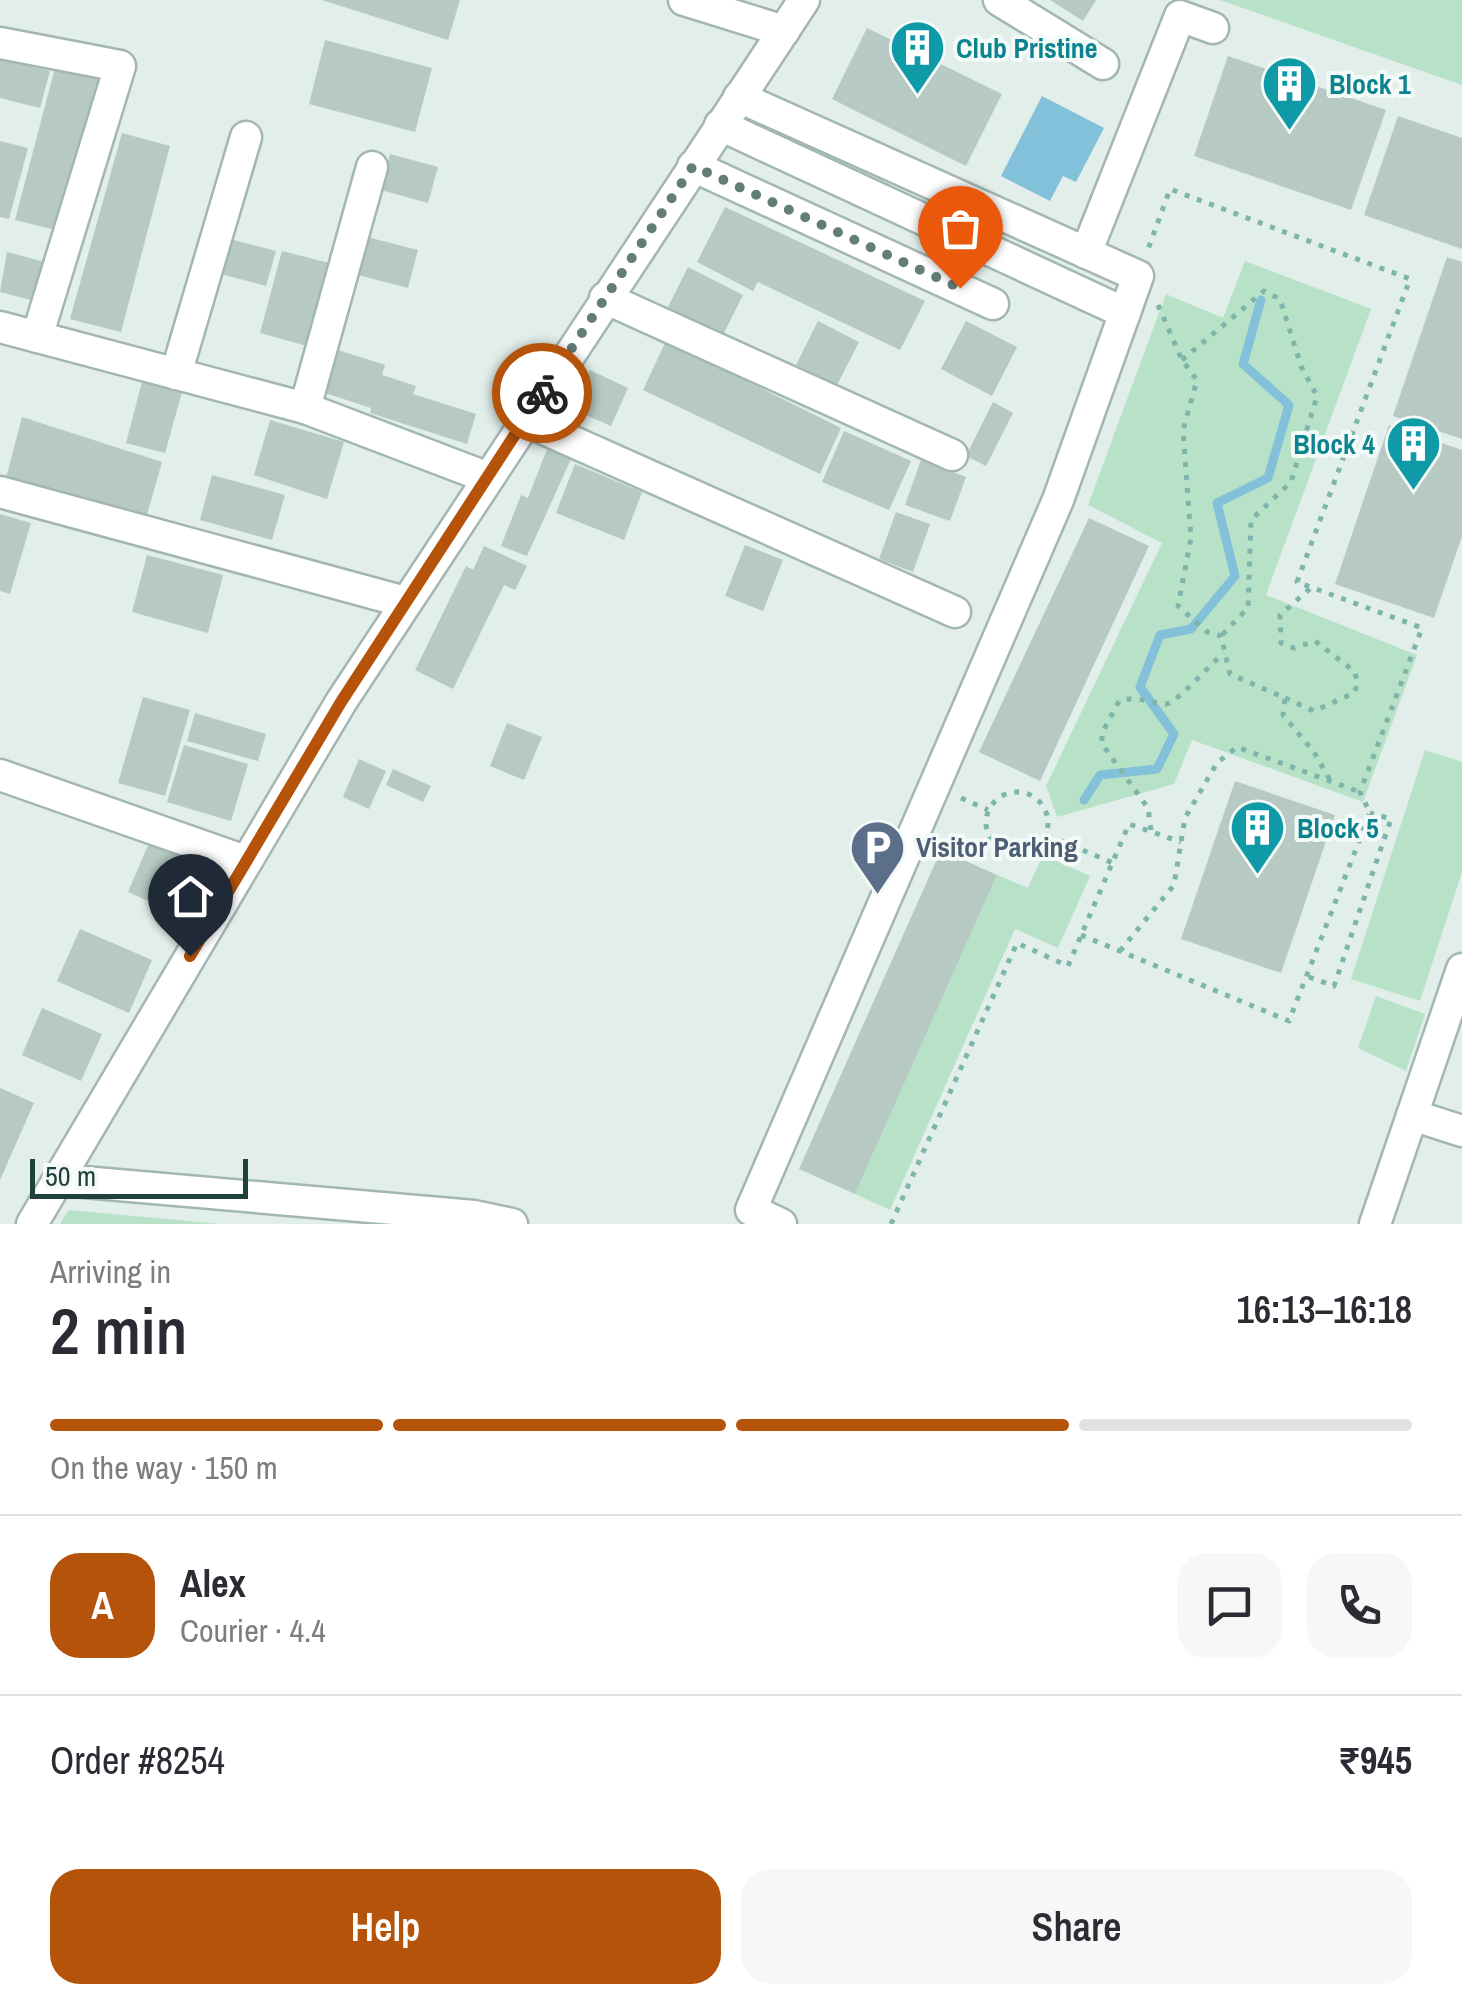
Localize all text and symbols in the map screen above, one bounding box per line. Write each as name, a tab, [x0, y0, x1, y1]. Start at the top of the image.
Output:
building icon: Club Pristine	[887, 18, 947, 97]
place label: Club Pristine	[956, 29, 1098, 67]
building icon: Block 1	[1260, 54, 1320, 133]
place label: Block 1	[1329, 65, 1411, 103]
pin	[918, 186, 1003, 289]
icon: bag	[933, 201, 988, 256]
courier	[492, 343, 592, 443]
icon: bike	[515, 366, 570, 421]
building icon: Block 4	[1384, 414, 1444, 493]
place label: Block 4	[1293, 425, 1375, 463]
building icon: Block 5	[1228, 798, 1288, 877]
place label: Block 5	[1297, 809, 1379, 847]
parking icon: Visitor Parking	[847, 817, 907, 896]
place label: Visitor Parking	[916, 828, 1078, 866]
pin	[148, 854, 233, 957]
icon: home	[163, 869, 218, 924]
scale bar	[30, 1154, 248, 1198]
text: 50 m	[45, 1157, 96, 1195]
text: Arriving in	[50, 1250, 171, 1293]
text: 16:13–16:18	[1236, 1284, 1412, 1335]
text: 2 min	[50, 1287, 187, 1374]
text: On the way · 150 m	[50, 1446, 278, 1489]
button: chat	[1177, 1553, 1282, 1658]
button: phone	[1307, 1553, 1412, 1658]
text: Alex	[180, 1558, 246, 1609]
text: A	[91, 1580, 114, 1631]
text: Courier · 4.4	[180, 1609, 326, 1652]
text: Order #8254	[50, 1735, 225, 1786]
text: ₹945	[1338, 1735, 1412, 1786]
button: Help	[50, 1869, 721, 1984]
button: Share	[741, 1869, 1412, 1984]

